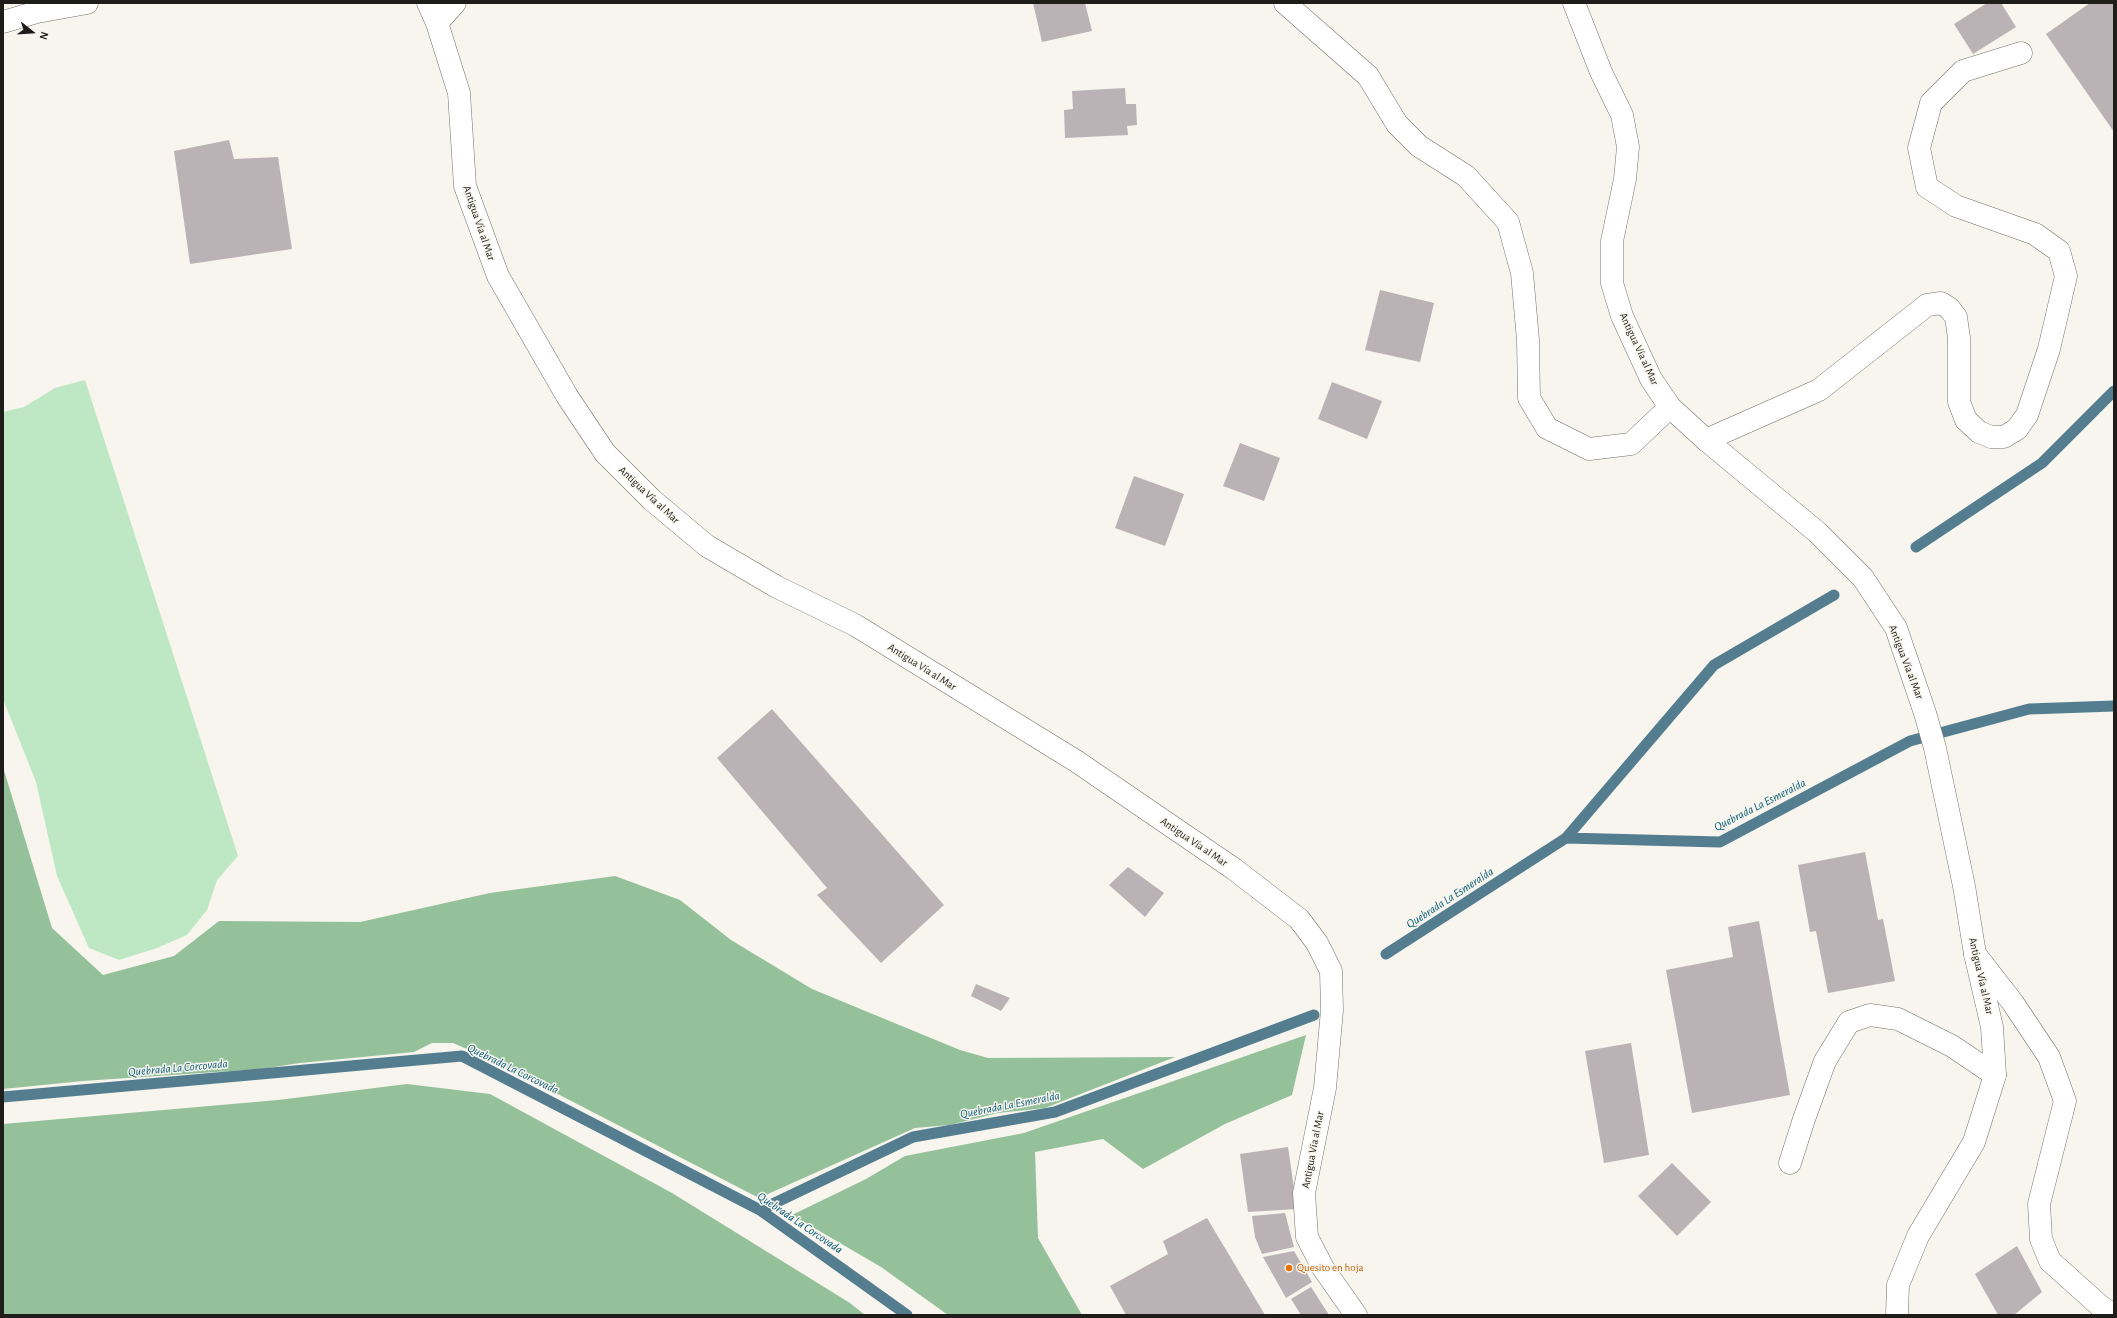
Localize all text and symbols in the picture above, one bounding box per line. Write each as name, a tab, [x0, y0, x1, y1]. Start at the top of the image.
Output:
north arrow	[12, 12, 52, 52]
text: N	[38, 30, 50, 41]
street label: Antigua Vía al Mar	[460, 184, 498, 262]
street label: Antigua Vía al Mar	[1616, 311, 1662, 387]
street label: Antigua Vía al Mar	[616, 463, 682, 527]
street label: Antigua Vía al Mar	[1886, 623, 1926, 701]
street label: Antigua Vía al Mar	[885, 641, 959, 693]
water label: Quebrada La Esmeralda	[1712, 776, 1808, 834]
street label: Antigua Vía al Mar	[1158, 815, 1230, 869]
water label: Quebrada La Esmeralda	[1404, 864, 1496, 932]
street label: Antigua Vía al Mar	[1966, 936, 1996, 1016]
water label: Quebrada La Corcovada	[465, 1041, 561, 1097]
water label: Quebrada La Corcovada	[128, 1056, 228, 1080]
water label: Quebrada La Esmeralda	[959, 1088, 1061, 1122]
street label: Antigua Vía al Mar	[1299, 1110, 1327, 1190]
water label: Quebrada La Corcovada	[755, 1189, 845, 1257]
place label: Quesito en hoja	[1297, 1261, 1364, 1275]
marker: Quesito en hoja	[1284, 1263, 1294, 1273]

